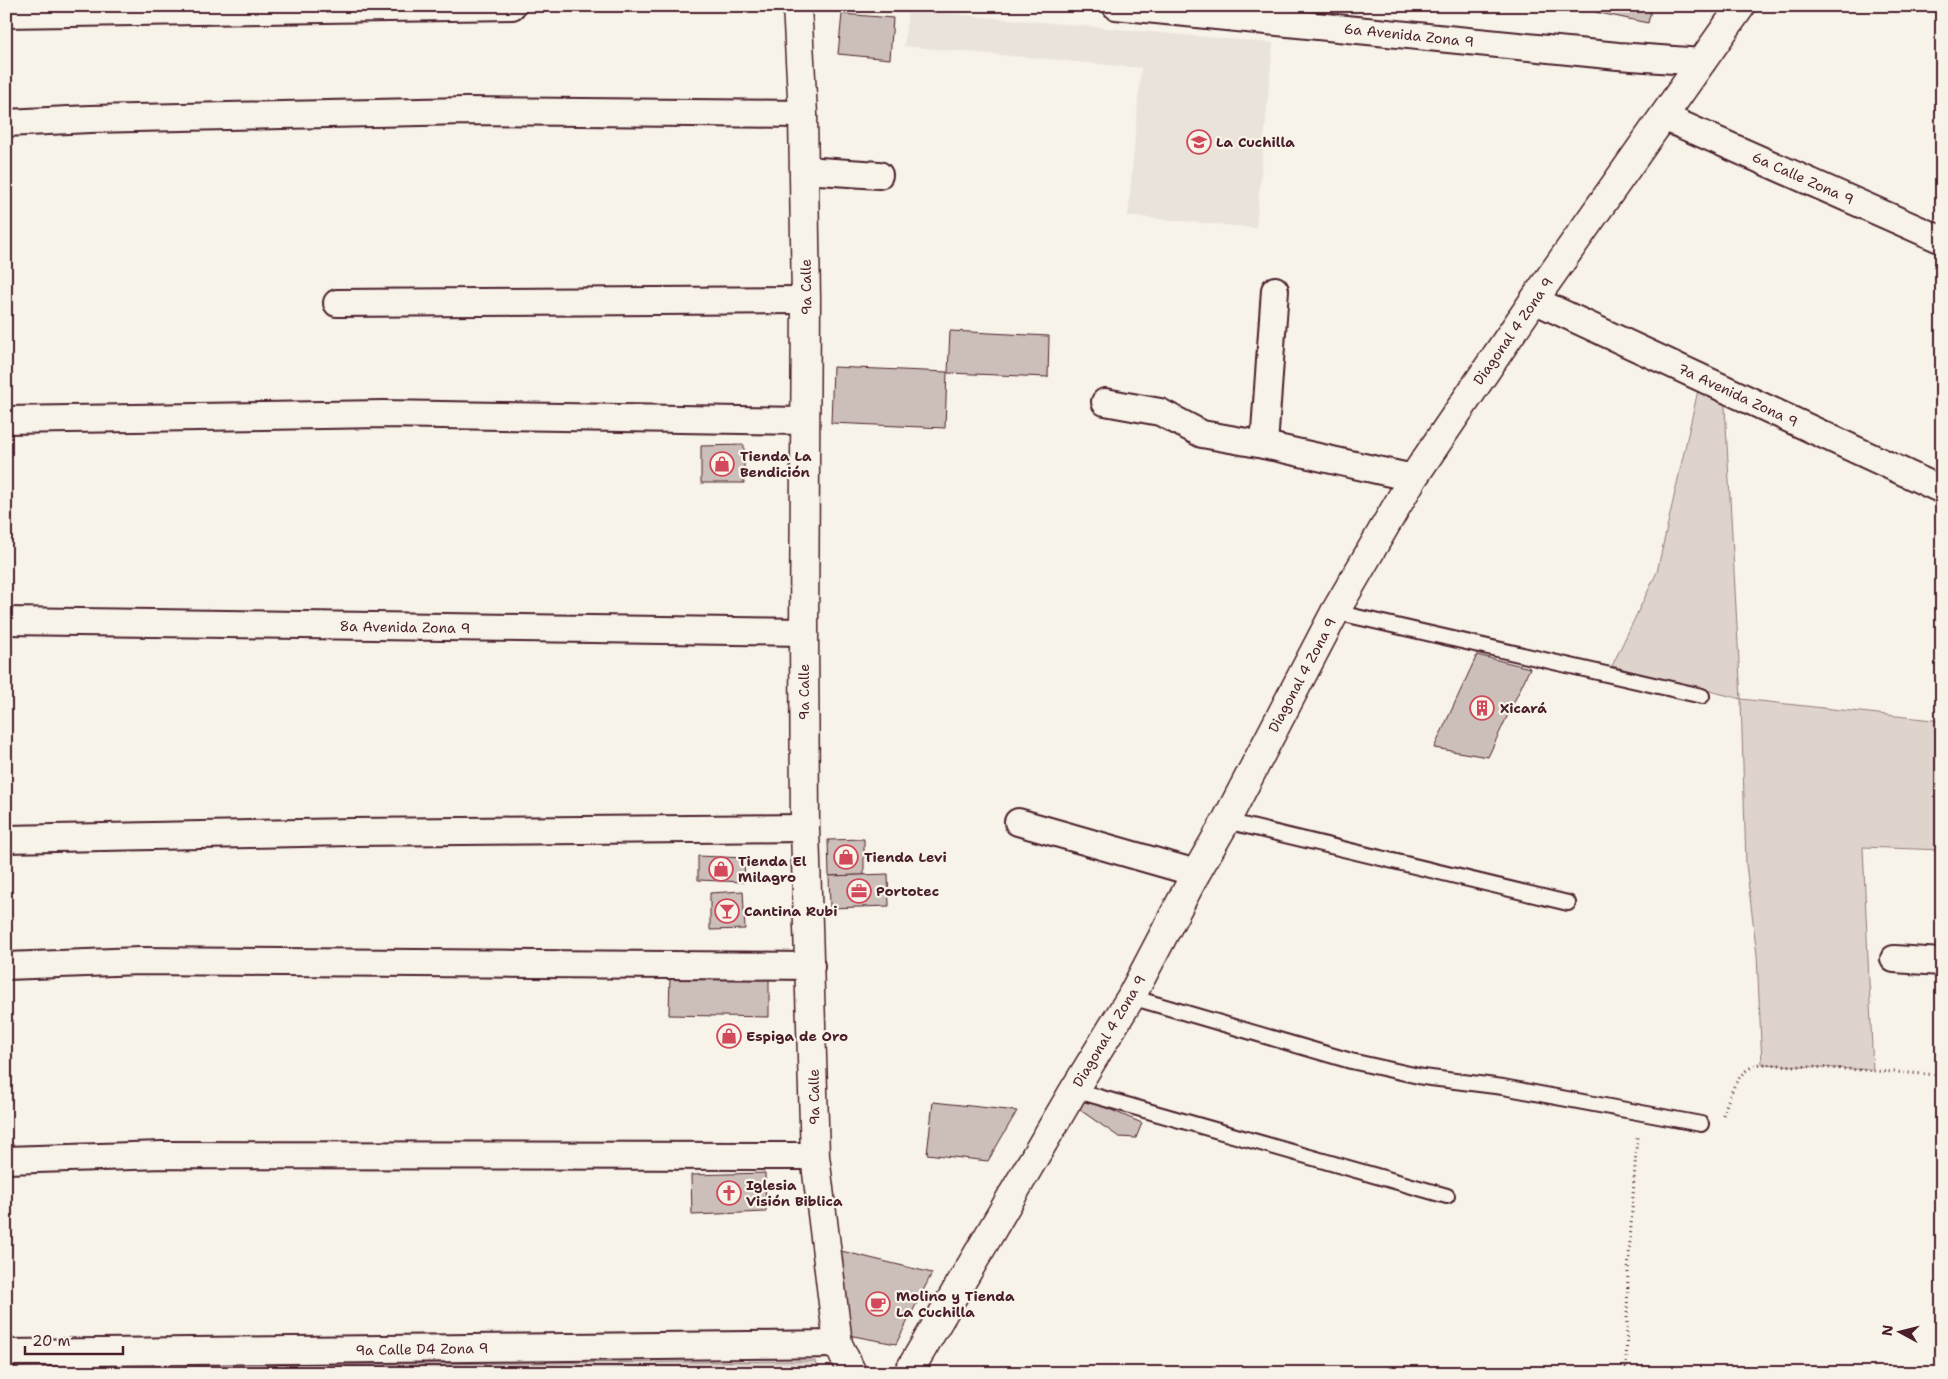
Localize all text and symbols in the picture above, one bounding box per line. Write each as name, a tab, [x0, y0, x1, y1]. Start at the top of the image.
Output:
street label: 6a Avenida Zona 9	[1343, 19, 1475, 51]
school or university icon: La Cuchilla	[1186, 129, 1212, 155]
place label: La Cuchilla	[1216, 133, 1295, 151]
street label: 6a Calle Zona 9	[1749, 148, 1857, 208]
street label: 9a Calle	[797, 259, 815, 315]
street label: Diagonal 4 Zona 9	[1469, 274, 1557, 388]
street label: 7a Avenida Zona 9	[1675, 359, 1801, 431]
place label: Tienda La Bendición	[740, 447, 812, 481]
shop icon: Tienda La Bendición	[709, 451, 735, 477]
street label: Diagonal 4 Zona 9	[1264, 614, 1340, 736]
street label: 8a Avenida Zona 9	[340, 617, 470, 637]
street label: 9a Calle	[795, 664, 813, 720]
building icon: Xicará	[1469, 695, 1495, 721]
place label: Xicará	[1500, 699, 1547, 717]
shop icon: Tienda Levi	[833, 844, 859, 870]
place label: Tienda Levi	[864, 848, 947, 866]
place label: Tienda El Milagro	[738, 852, 807, 886]
shop icon: Tienda El Milagro	[708, 856, 734, 882]
office icon: Portotec	[846, 878, 872, 904]
place label: Portotec	[876, 882, 939, 900]
bar icon: Cantina Rubi	[714, 898, 740, 924]
place label: Cantina Rubi	[744, 902, 838, 920]
street label: Diagonal 4 Zona 9	[1068, 972, 1150, 1090]
shop icon: Espiga de Oro	[716, 1023, 742, 1049]
place label: Espiga de Oro	[746, 1027, 848, 1045]
street label: 9a Calle	[805, 1069, 823, 1125]
place label: Iglesia Visión Biblica	[746, 1176, 843, 1210]
church icon: Iglesia Visión Biblica	[716, 1180, 742, 1206]
place label: Molino y Tienda La Cuchilla	[896, 1287, 1015, 1321]
cafe icon: Molino y Tienda La Cuchilla	[865, 1291, 891, 1317]
north arrow	[1876, 1306, 1926, 1356]
scale bar	[25, 1324, 122, 1356]
text: N	[1877, 1324, 1897, 1337]
text: 20 m	[32, 1331, 71, 1351]
street label: 9a Calle D4 Zona 9	[355, 1339, 489, 1359]

